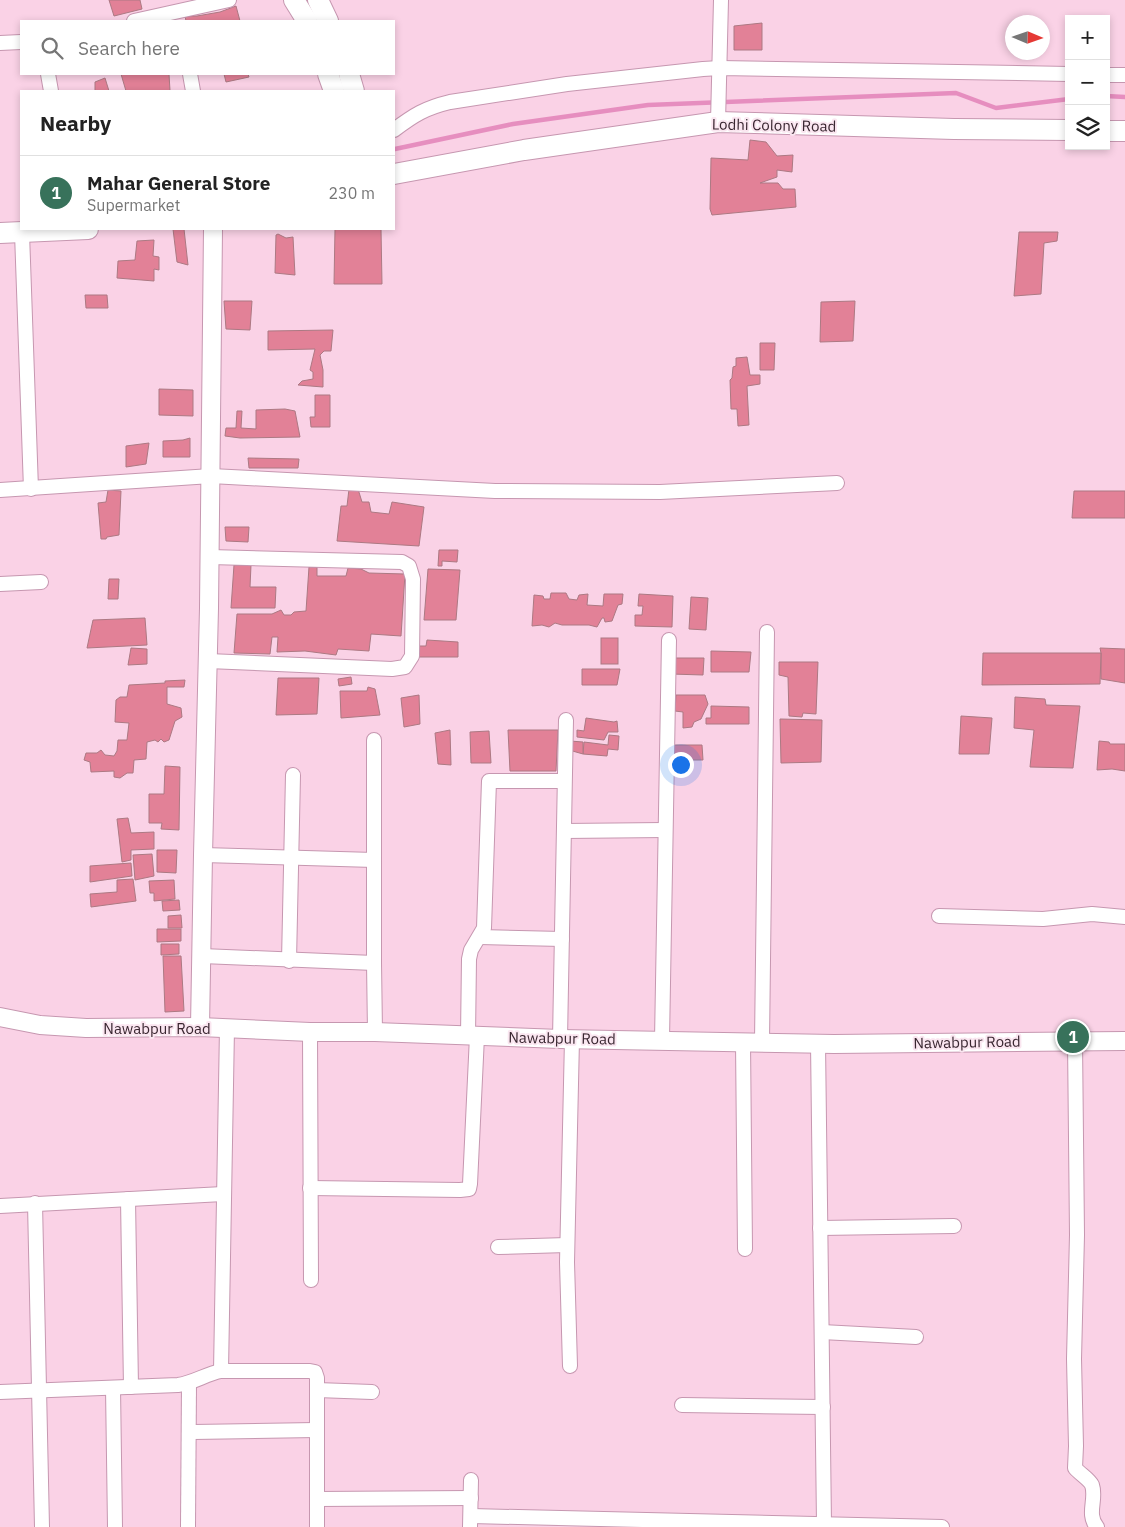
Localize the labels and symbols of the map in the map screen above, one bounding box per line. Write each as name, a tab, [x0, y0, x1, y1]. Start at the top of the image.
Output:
north arrow	[1005, 15, 1050, 60]
street label: Lodhi Colony Road	[712, 114, 836, 136]
your location	[668, 752, 694, 778]
pin: 1	[1057, 1018, 1089, 1056]
street label: Nawabpur Road	[103, 1019, 211, 1038]
street label: Nawabpur Road	[508, 1028, 616, 1048]
street label: Nawabpur Road	[913, 1032, 1021, 1052]

